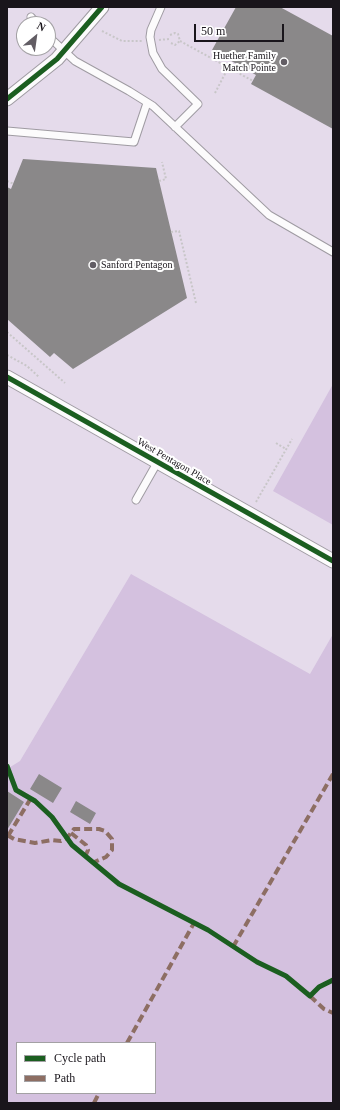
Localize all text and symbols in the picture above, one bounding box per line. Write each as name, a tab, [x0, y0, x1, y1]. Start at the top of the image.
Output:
north arrow	[16, 16, 56, 56]
scale bar	[196, 16, 286, 42]
text: N	[35, 19, 48, 34]
text: 50 m	[201, 24, 225, 38]
place label: Huether Family Match Pointe	[213, 50, 276, 74]
marker: Huether Family Match Pointe	[279, 57, 289, 67]
place label: Sanford Pentagon	[101, 259, 172, 271]
marker: Sanford Pentagon	[88, 260, 98, 270]
street label: West Pentagon Place	[135, 436, 213, 488]
legend	[16, 1042, 156, 1094]
text: Cycle path	[54, 1051, 106, 1065]
text: Path	[54, 1071, 75, 1085]

